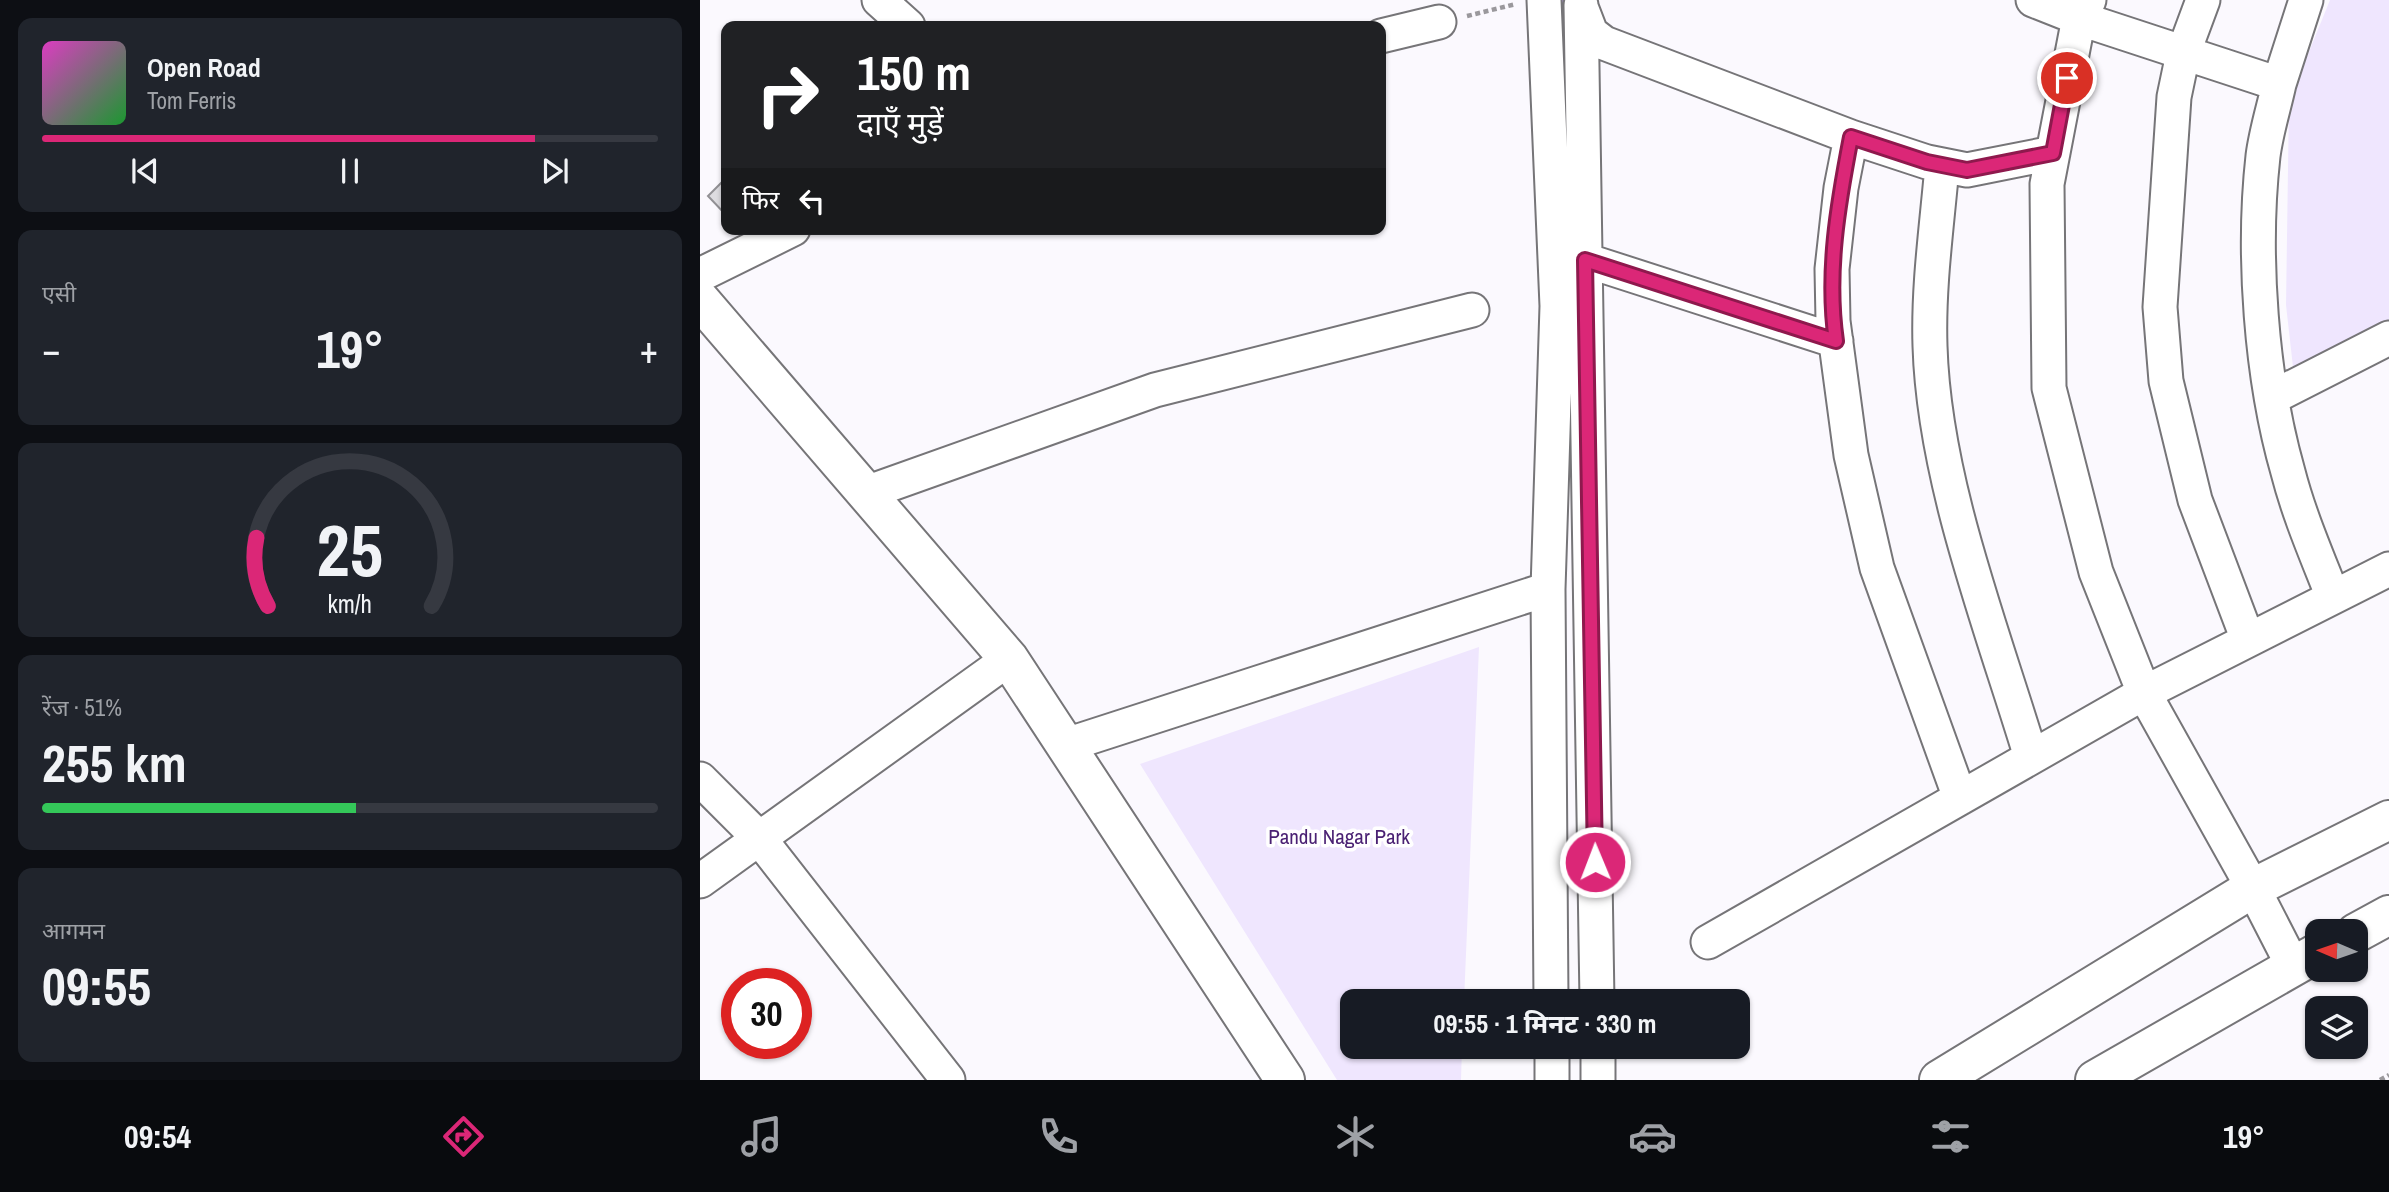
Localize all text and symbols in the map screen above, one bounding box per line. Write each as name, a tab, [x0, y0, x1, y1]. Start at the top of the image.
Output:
text: 150 m	[857, 39, 971, 105]
pin	[2037, 48, 2097, 108]
icon: right	[742, 49, 833, 140]
text: Open Road	[147, 50, 261, 85]
icon: arrive	[2048, 59, 2086, 97]
text: Tom Ferris	[147, 85, 236, 116]
text: दाएँ मुड़ें	[857, 102, 944, 145]
icon: previous	[126, 152, 164, 190]
icon: pause	[331, 152, 369, 190]
icon: next	[536, 152, 574, 190]
text: फिर	[742, 182, 779, 217]
icon: left	[793, 182, 831, 220]
text: एसी	[42, 278, 76, 309]
text: 19°	[316, 314, 384, 384]
text: −	[42, 324, 60, 375]
text: +	[640, 324, 658, 375]
text: 25	[317, 501, 383, 599]
text: km/h	[328, 587, 372, 621]
text: रेंज · 51%	[42, 692, 122, 723]
text: 255 km	[42, 728, 187, 798]
park label: Pandu Nagar Park	[1268, 822, 1410, 851]
position arrow	[1558, 825, 1632, 899]
text: आगमन	[42, 915, 105, 946]
north arrow	[2305, 919, 2368, 982]
map controls	[2305, 919, 2368, 1059]
text: 09:55	[42, 951, 151, 1021]
speed limit sign: 30	[721, 968, 812, 1059]
button: layers	[2305, 996, 2368, 1059]
text: 09:55 · 1 मिनट · 330 m	[1434, 1006, 1656, 1041]
icon: directions	[439, 1112, 488, 1161]
icon: music	[737, 1112, 786, 1161]
icon: phone	[1034, 1112, 1083, 1161]
icon: climate	[1331, 1112, 1380, 1161]
icon: car	[1628, 1112, 1677, 1161]
icon: filters	[1926, 1112, 1975, 1161]
text: 09:54	[124, 1115, 191, 1158]
text: 19°	[2223, 1115, 2265, 1158]

